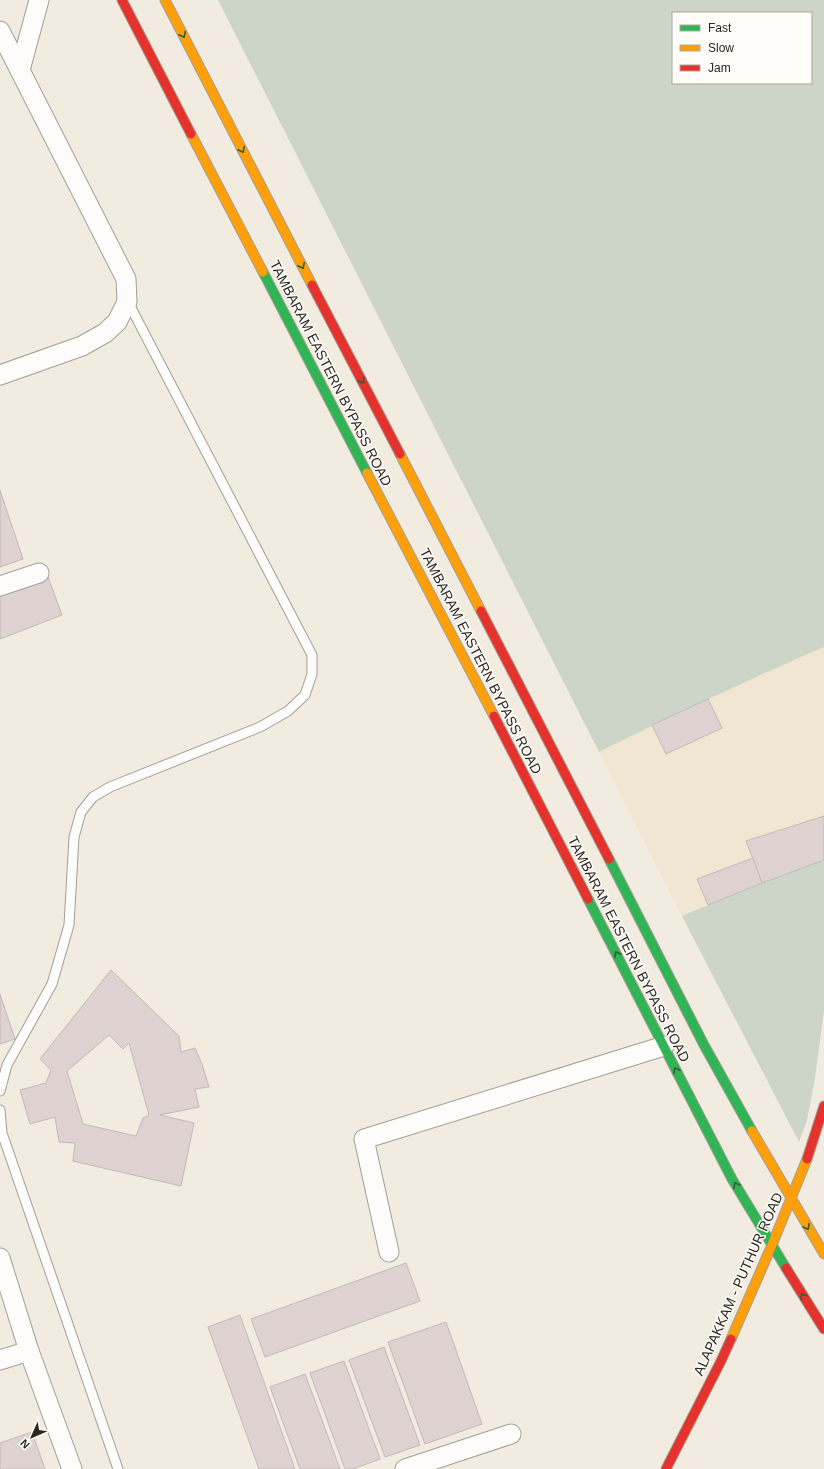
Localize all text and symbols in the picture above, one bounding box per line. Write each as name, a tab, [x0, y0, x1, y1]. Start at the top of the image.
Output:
legend	[672, 12, 812, 84]
text: Fast	[708, 21, 732, 35]
one-way arrow	[178, 30, 185, 38]
text: Slow	[708, 41, 734, 55]
text: Jam	[708, 61, 731, 75]
one-way arrow	[238, 146, 245, 153]
street label: TAMBARAM EASTERN BYPASS ROAD	[267, 257, 395, 489]
one-way arrow	[297, 261, 305, 269]
one-way arrow	[357, 377, 365, 384]
street label: TAMBARAM EASTERN BYPASS ROAD	[417, 545, 545, 777]
street label: TAMBARAM EASTERN BYPASS ROAD	[565, 833, 693, 1065]
one-way arrow	[614, 951, 621, 958]
one-way arrow	[673, 1066, 681, 1074]
one-way arrow	[733, 1182, 740, 1189]
street label: ALAPAKKAM - PUTHUR ROAD	[690, 1190, 786, 1378]
one-way arrow	[803, 1223, 810, 1230]
one-way arrow	[800, 1293, 808, 1300]
north arrow	[12, 1417, 52, 1457]
text: N	[18, 1437, 32, 1451]

